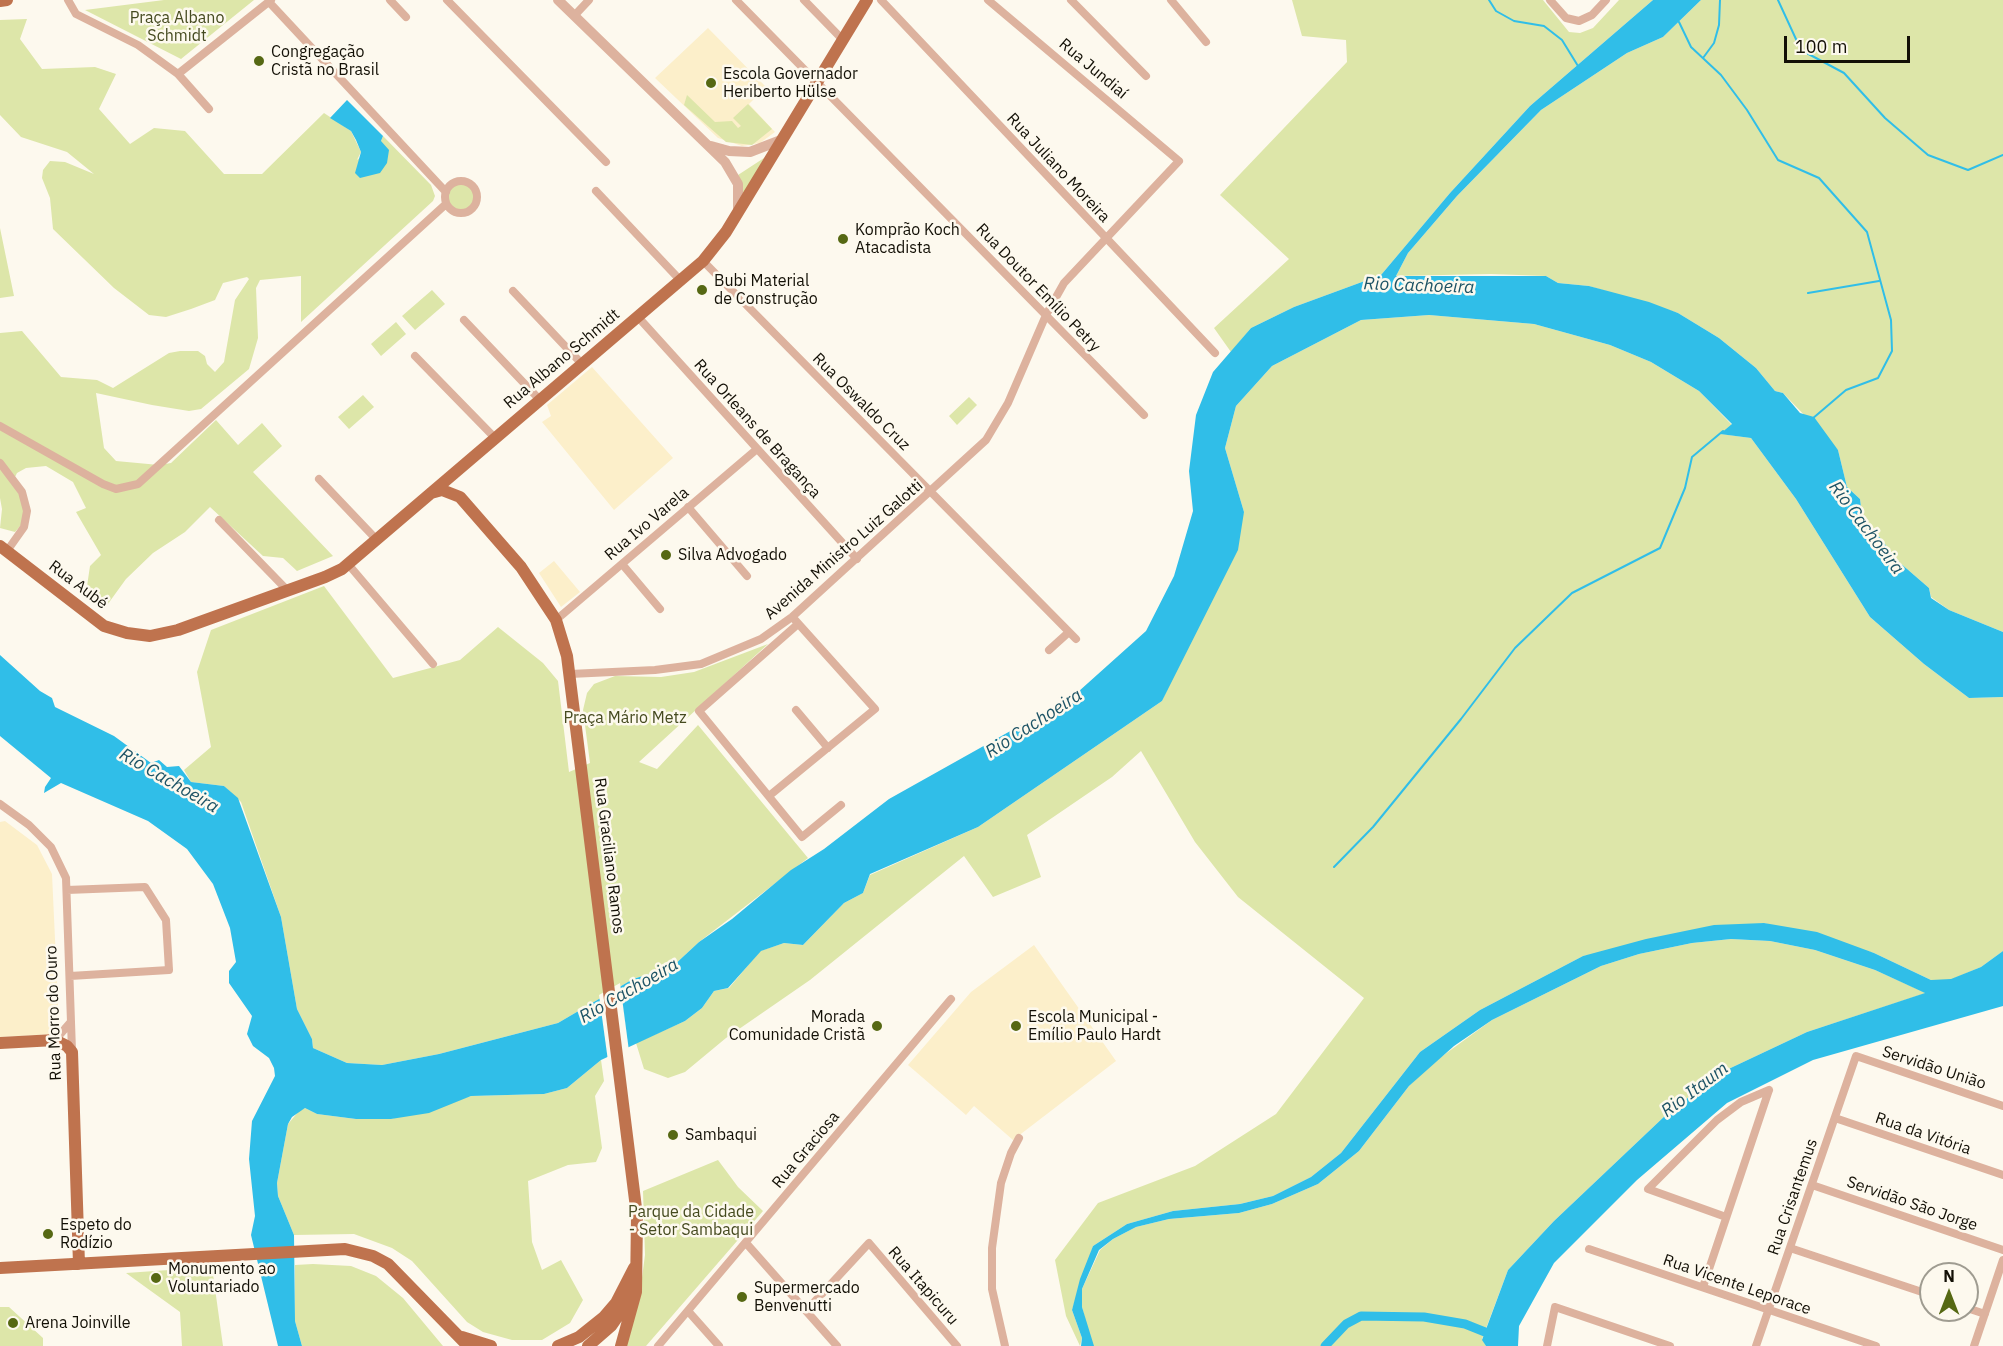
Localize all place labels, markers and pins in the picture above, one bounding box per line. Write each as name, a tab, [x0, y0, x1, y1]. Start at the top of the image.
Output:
place label: Congregação Cristã no Brasil	[271, 42, 379, 80]
marker: Congregação Cristã no Brasil	[252, 54, 266, 68]
place label: Escola Governador Heriberto Hülse	[723, 64, 858, 102]
marker: Escola Governador Heriberto Hülse	[704, 76, 718, 90]
place label: Komprão Koch Atacadista	[855, 220, 960, 258]
marker: Komprão Koch Atacadista	[836, 232, 850, 246]
place label: Bubi Material de Construção	[714, 271, 818, 309]
marker: Bubi Material de Construção	[695, 283, 709, 297]
place label: Silva Advogado	[678, 545, 787, 565]
marker: Silva Advogado	[659, 548, 673, 562]
place label: Morada Comunidade Cristã	[729, 1007, 865, 1045]
place label: Escola Municipal - Emílio Paulo Hardt	[1028, 1007, 1161, 1045]
marker: Morada Comunidade Cristã	[870, 1019, 884, 1033]
marker: Escola Municipal - Emílio Paulo Hardt	[1009, 1019, 1023, 1033]
place label: Sambaqui	[685, 1125, 757, 1145]
marker: Sambaqui	[666, 1128, 680, 1142]
place label: Espeto do Rodízio	[60, 1215, 132, 1253]
marker: Espeto do Rodízio	[41, 1227, 55, 1241]
place label: Monumento ao Voluntariado	[168, 1259, 276, 1297]
marker: Monumento ao Voluntariado	[149, 1271, 163, 1285]
place label: Supermercado Benvenutti	[754, 1278, 860, 1316]
marker: Supermercado Benvenutti	[735, 1290, 749, 1304]
place label: Arena Joinville	[25, 1313, 131, 1333]
marker: Arena Joinville	[6, 1316, 20, 1330]

